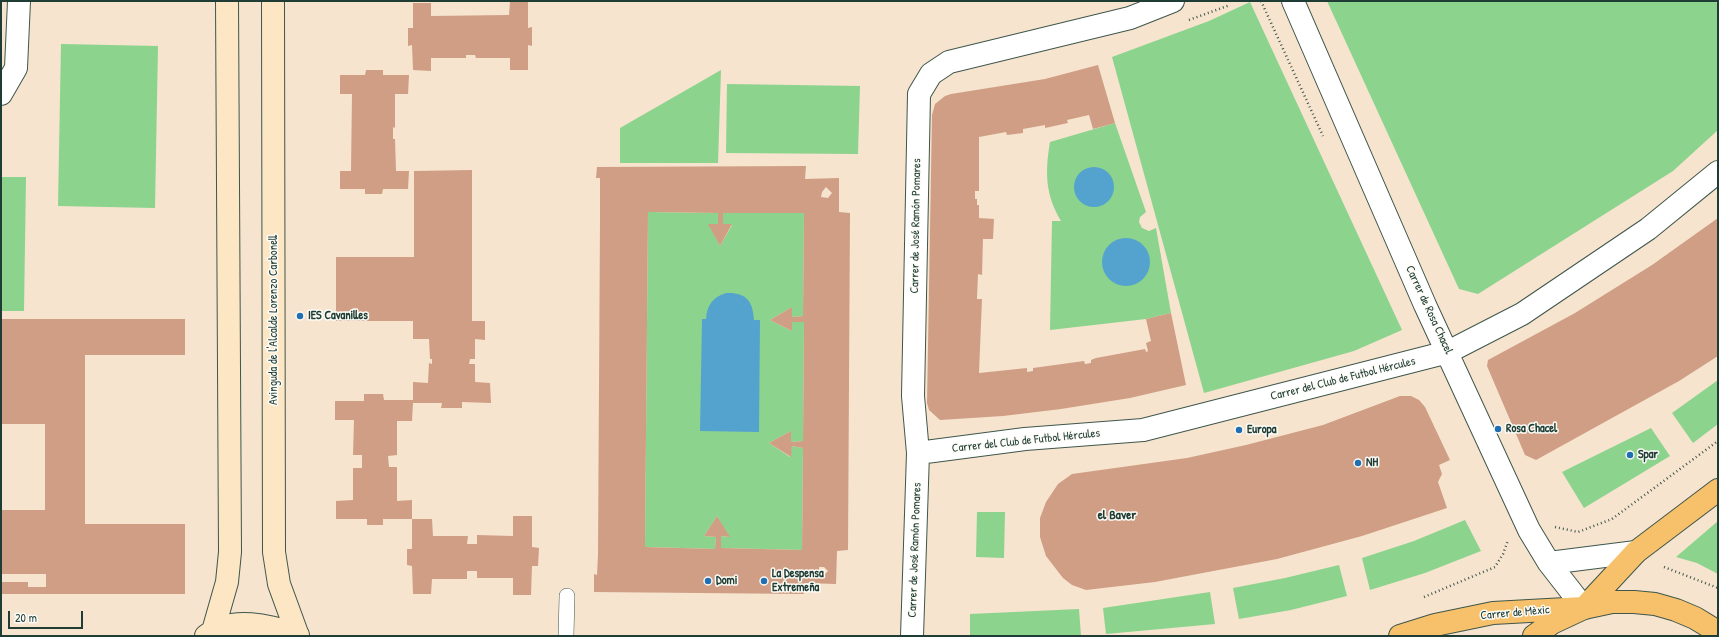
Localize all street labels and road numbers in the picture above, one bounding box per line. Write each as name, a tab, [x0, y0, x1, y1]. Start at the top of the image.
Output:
street label: Carrer de José Ramón Pomares	[908, 158, 924, 294]
street label: Avinguda de l'Alcalde Lorenzo Carbonell	[267, 235, 281, 405]
street label: Carrer de Rosa Chacel	[1402, 263, 1456, 357]
street label: Carrer del Club de Futbol Hércules	[1269, 354, 1417, 404]
street label: Carrer del Club de Futbol Hércules	[951, 426, 1101, 456]
street label: Carrer de José Ramón Pomares	[905, 482, 925, 618]
street label: Carrer de Mèxic	[1480, 603, 1550, 623]

